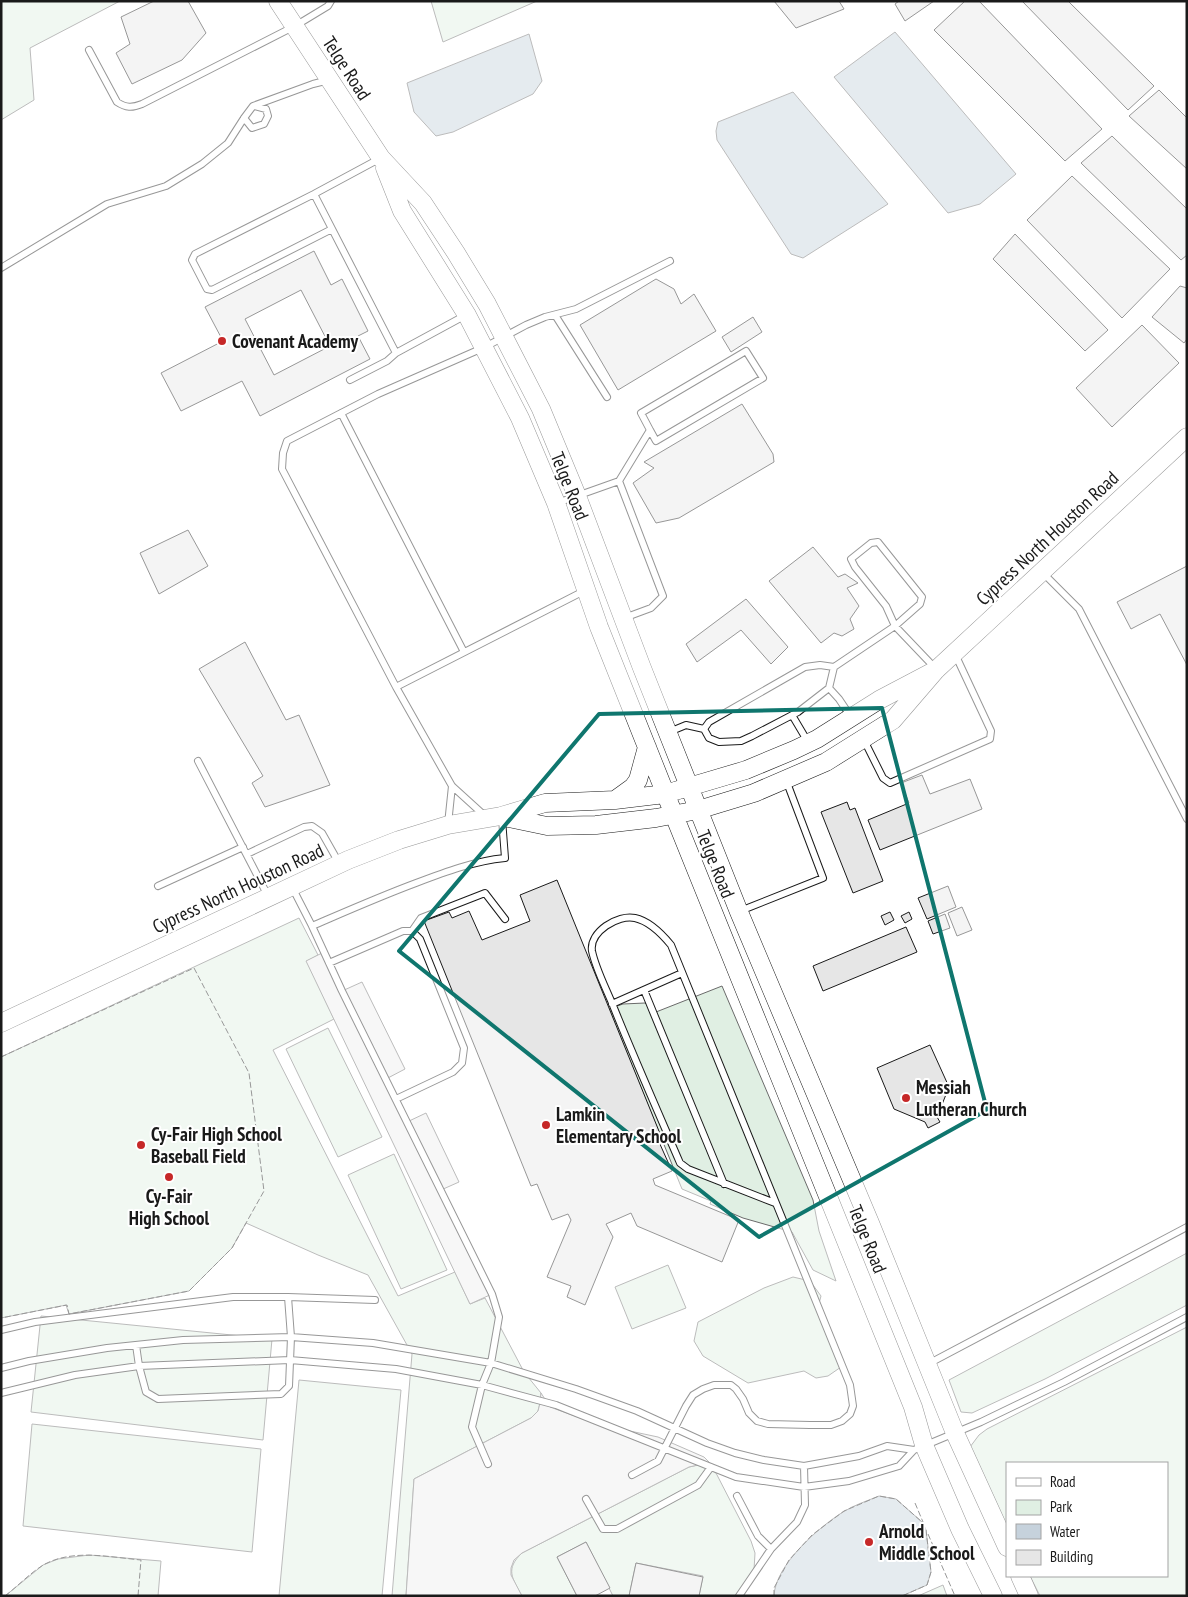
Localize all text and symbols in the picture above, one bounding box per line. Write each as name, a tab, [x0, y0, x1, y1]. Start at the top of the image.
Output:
street label: Telge Road	[318, 32, 376, 104]
place label: Covenant Academy	[232, 329, 359, 353]
marker: Covenant Academy	[216, 335, 228, 347]
street label: Telge Road	[546, 448, 594, 524]
street label: Cypress North Houston Road	[971, 466, 1123, 610]
street label: Telge Road	[692, 826, 740, 902]
street label: Cypress North Houston Road	[149, 838, 327, 938]
place label: Messiah Lutheran Church	[916, 1075, 1027, 1121]
marker: Messiah Lutheran Church	[900, 1092, 912, 1104]
place label: Lamkin Elementary School	[556, 1102, 681, 1148]
marker: Lamkin Elementary School	[540, 1119, 552, 1131]
place label: Cy-Fair High School Baseball Field	[151, 1122, 282, 1168]
marker: Cy-Fair High School Baseball Field	[135, 1139, 147, 1151]
marker: Cy-Fair High School	[163, 1171, 175, 1183]
place label: Cy-Fair High School	[129, 1184, 210, 1230]
street label: Telge Road	[844, 1201, 892, 1277]
legend	[1006, 1462, 1168, 1577]
text: Road	[1050, 1472, 1076, 1491]
text: Park	[1050, 1497, 1072, 1516]
place label: Arnold Middle School	[878, 1519, 975, 1565]
text: Water	[1050, 1522, 1081, 1541]
marker: Arnold Middle School	[863, 1536, 875, 1548]
text: Building	[1050, 1547, 1093, 1566]

